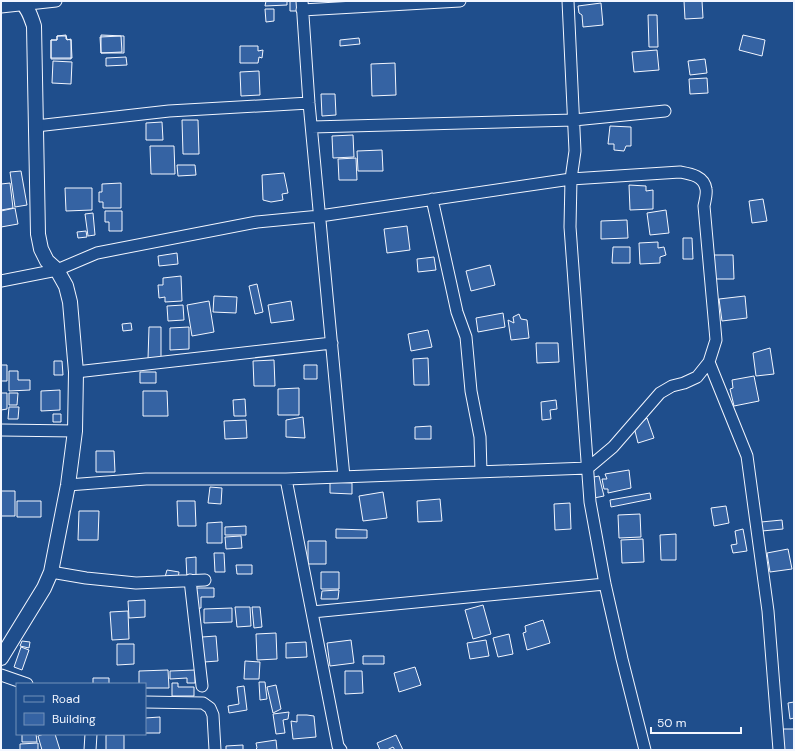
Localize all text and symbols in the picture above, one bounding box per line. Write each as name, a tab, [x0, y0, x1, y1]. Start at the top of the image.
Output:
legend	[16, 683, 146, 735]
text: Road	[52, 691, 80, 707]
scale bar	[651, 709, 741, 735]
text: Building	[52, 711, 96, 727]
text: 50 m	[657, 715, 686, 731]

